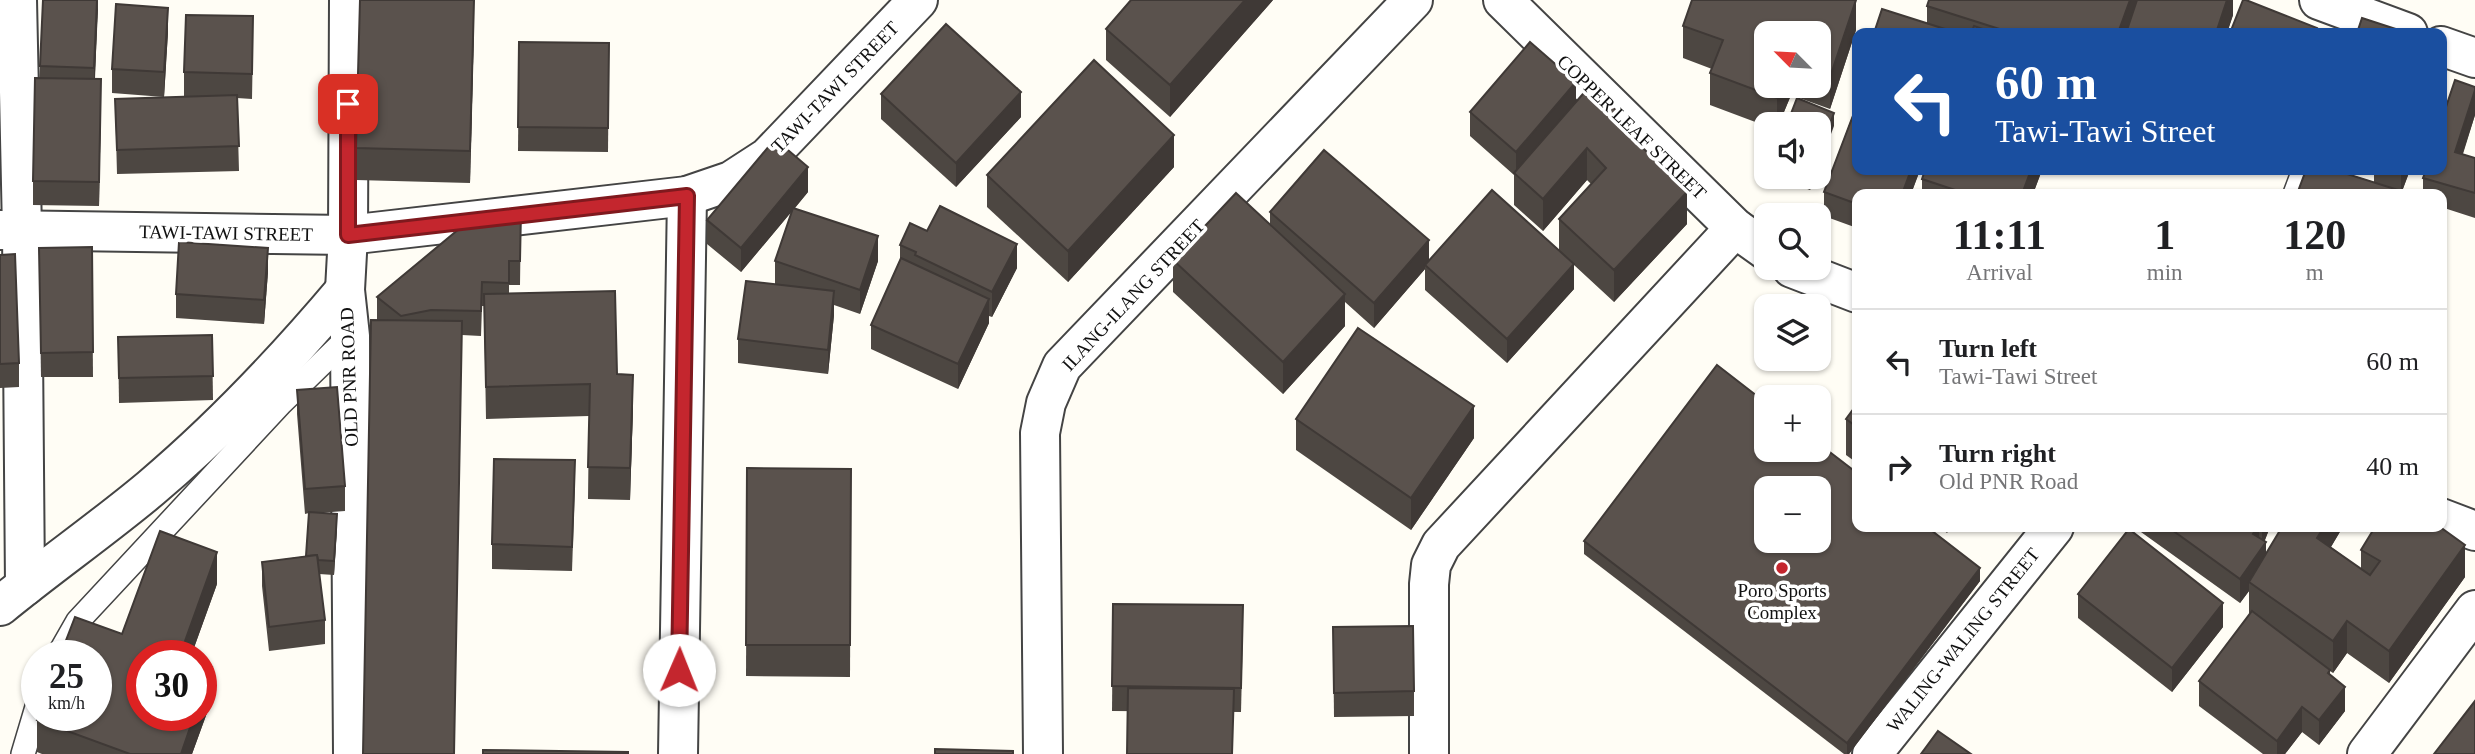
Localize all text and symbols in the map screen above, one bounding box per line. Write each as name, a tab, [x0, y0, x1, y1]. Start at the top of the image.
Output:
street label: TAWI-TAWI STREET	[767, 17, 903, 157]
north arrow	[1754, 21, 1830, 98]
map controls	[1754, 21, 1831, 553]
street label: COPPER LEAF STREET	[1553, 51, 1711, 204]
text: 60 m	[1995, 55, 2097, 110]
icon: left	[1880, 56, 1971, 147]
pin	[318, 74, 378, 134]
icon: arrive	[329, 85, 367, 123]
button: sound	[1754, 112, 1831, 189]
text: Tawi-Tawi Street	[1995, 113, 2215, 149]
button: search	[1754, 203, 1831, 280]
text: 11:11	[1953, 212, 2046, 258]
text: 1	[2154, 212, 2175, 258]
text: 120	[2283, 212, 2346, 258]
street label: ILANG-ILANG STREET	[1057, 215, 1209, 375]
street label: TAWI-TAWI STREET	[139, 221, 313, 245]
text: Arrival	[1966, 260, 2033, 285]
text: min	[2147, 260, 2183, 285]
text: m	[2306, 260, 2324, 285]
button: layers	[1754, 294, 1831, 371]
street label: OLD PNR ROAD	[336, 307, 362, 447]
text: Turn left	[1939, 334, 2037, 363]
icon: left	[1880, 343, 1918, 381]
text: 60 m	[2366, 347, 2419, 376]
text: Tawi-Tawi Street	[1939, 364, 2097, 389]
button: +	[1754, 385, 1831, 462]
text: Turn right	[1939, 439, 2056, 468]
icon: right	[1880, 448, 1918, 486]
text: 40 m	[2366, 452, 2419, 481]
text: Old PNR Road	[1939, 469, 2078, 494]
button: −	[1754, 476, 1831, 553]
street label: WALING-WALING STREET	[1882, 543, 2044, 736]
marker: Poro Sports Complex	[1774, 560, 1790, 576]
place label: Poro Sports Complex	[1737, 580, 1827, 623]
position arrow	[642, 633, 716, 707]
speed limit sign: 30	[126, 640, 217, 731]
text: 25	[49, 657, 84, 696]
text: km/h	[48, 693, 85, 713]

